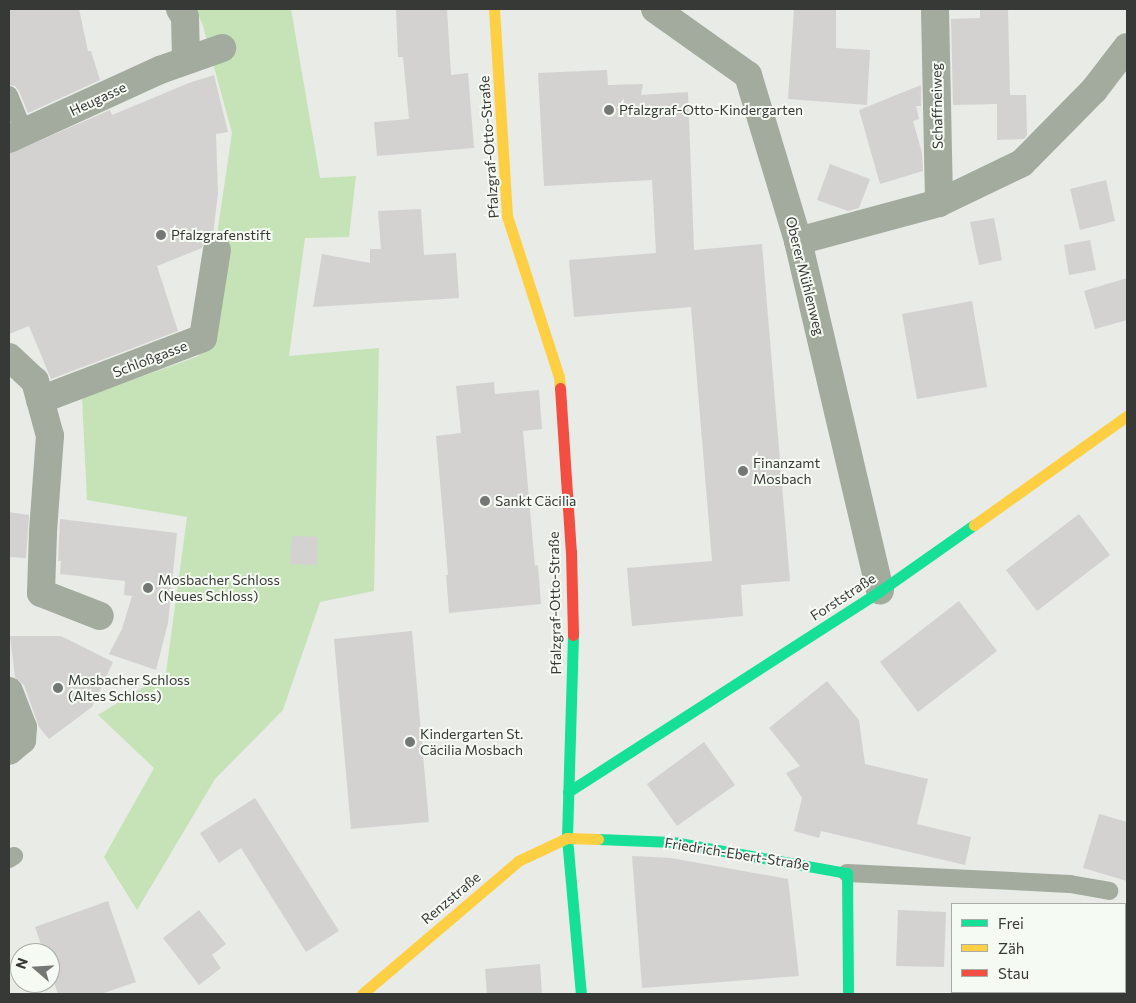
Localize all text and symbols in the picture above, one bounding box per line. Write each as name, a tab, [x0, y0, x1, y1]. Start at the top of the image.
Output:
street label: Schaffneiweg	[928, 63, 946, 149]
street label: Pfalzgraf-Otto-Straße	[476, 75, 502, 219]
street label: Heugasse	[67, 79, 129, 119]
place label: Pfalzgraf-Otto-Kindergarten	[619, 102, 803, 118]
marker: Pfalzgraf-Otto-Kindergarten	[603, 104, 615, 116]
street label: Oberer Mühlenweg	[782, 215, 828, 337]
place label: Pfalzgrafenstift	[171, 227, 271, 243]
marker: Pfalzgrafenstift	[155, 229, 167, 241]
street label: Schloßgasse	[110, 337, 190, 381]
place label: Finanzamt Mosbach	[753, 455, 820, 488]
marker: Finanzamt Mosbach	[737, 465, 749, 477]
place label: Sankt Cäcilia	[495, 493, 576, 509]
marker: Sankt Cäcilia	[479, 495, 491, 507]
street label: Pfalzgraf-Otto-Straße	[545, 531, 565, 675]
street label: Forststraße	[807, 570, 879, 624]
place label: Mosbacher Schloss (Neues Schloss)	[158, 572, 280, 604]
marker: Mosbacher Schloss (Neues Schloss)	[142, 582, 154, 594]
place label: Mosbacher Schloss (Altes Schloss)	[68, 672, 190, 704]
marker: Mosbacher Schloss (Altes Schloss)	[52, 682, 64, 694]
place label: Kindergarten St. Cäcilia Mosbach	[420, 726, 523, 759]
marker: Kindergarten St. Cäcilia Mosbach	[404, 736, 416, 748]
street label: Friedrich-Ebert-Straße	[663, 834, 811, 874]
street label: Renzstraße	[418, 868, 484, 928]
legend	[951, 903, 1126, 993]
text: Frei	[998, 914, 1024, 932]
text: Zäh	[998, 939, 1024, 957]
north arrow	[10, 943, 60, 993]
text: N	[12, 956, 31, 971]
text: Stau	[998, 964, 1029, 982]

